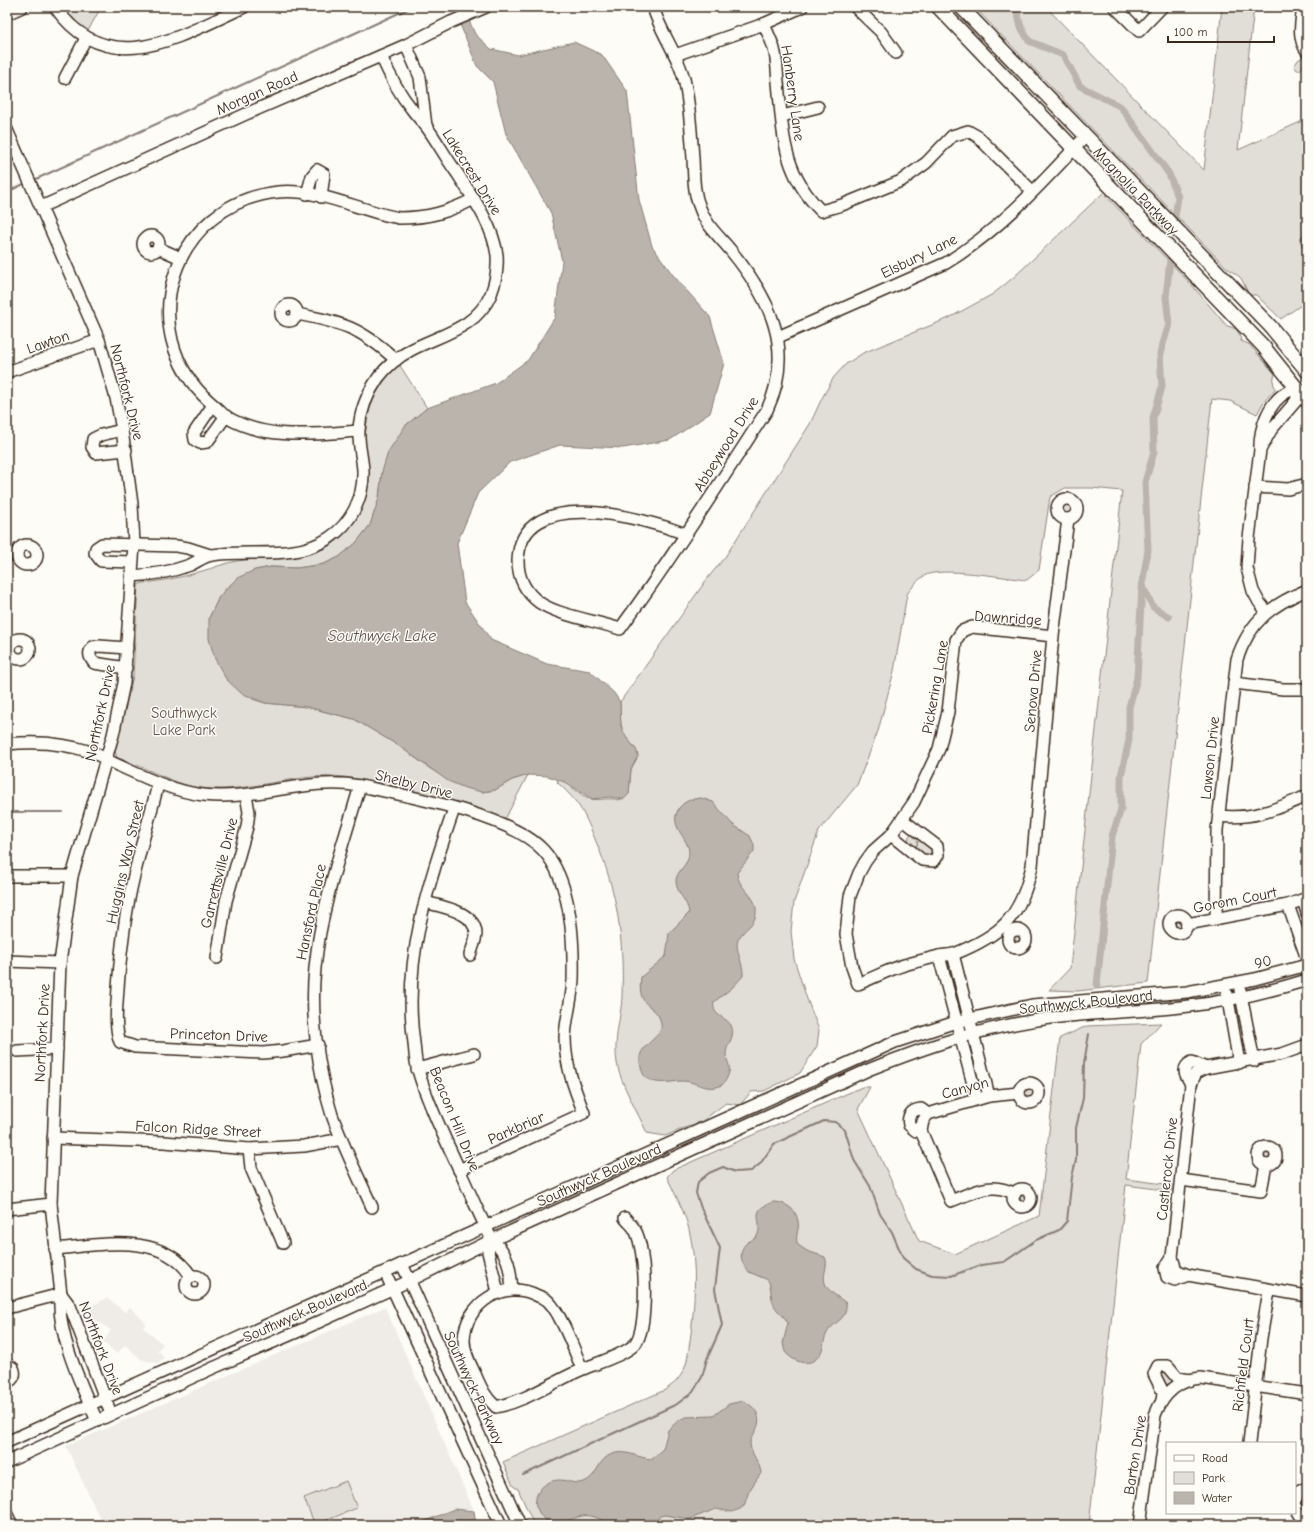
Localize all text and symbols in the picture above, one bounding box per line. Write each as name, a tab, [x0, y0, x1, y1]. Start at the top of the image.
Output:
scale bar	[1168, 18, 1274, 44]
text: 100 m	[1174, 25, 1207, 39]
street label: Hanberry Lane	[777, 44, 809, 143]
street label: Morgan Road	[213, 67, 301, 119]
street label: Lakecrest Drive	[438, 126, 506, 219]
street label: Magnolia Parkway	[1089, 143, 1183, 239]
street label: Elsbury Lane	[878, 230, 961, 282]
street label: Lawton	[24, 326, 72, 358]
street label: Northfork Drive	[106, 342, 148, 442]
street label: Abbeywood Drive	[690, 393, 763, 495]
street label: Dawnridge	[974, 607, 1043, 629]
water label: Southwyck Lake	[328, 627, 436, 645]
street label: Pickering Lane	[918, 638, 952, 735]
street label: Senova Drive	[1020, 648, 1046, 733]
street label: Northfork Drive	[81, 663, 119, 763]
park label: Southwyck Lake Park	[151, 704, 218, 739]
street label: Lawson Drive	[1197, 715, 1223, 801]
street label: Shelby Drive	[373, 766, 455, 802]
street label: Huggins Way Street	[102, 798, 148, 926]
street label: Garrettsville Drive	[197, 815, 242, 930]
street label: Hansford Place	[292, 862, 330, 962]
street label: Gorom Court	[1192, 883, 1279, 917]
street label: 90	[1252, 951, 1274, 973]
street label: Northfork Drive	[30, 983, 54, 1083]
street label: Southwyck Boulevard	[1018, 986, 1154, 1018]
street label: Princeton Drive	[170, 1024, 269, 1046]
street label: Beacon Hill Drive	[426, 1064, 484, 1174]
street label: Canyon	[940, 1073, 990, 1103]
street label: Parkbriar	[485, 1108, 547, 1148]
street label: Castlerock Drive	[1153, 1116, 1181, 1222]
street label: Falcon Ridge Street	[135, 1117, 262, 1141]
street label: Southwyck Boulevard	[534, 1140, 664, 1210]
street label: Southwyck Boulevard	[240, 1276, 370, 1346]
street label: Northfork Drive	[75, 1299, 127, 1398]
street label: Richfield Court	[1228, 1317, 1258, 1413]
street label: Southwyck Parkway	[440, 1328, 508, 1448]
street label: Barton Drive	[1120, 1413, 1150, 1496]
legend	[1166, 1442, 1296, 1514]
text: Road	[1202, 1451, 1228, 1465]
text: Park	[1202, 1471, 1225, 1485]
text: Water	[1202, 1491, 1232, 1505]

